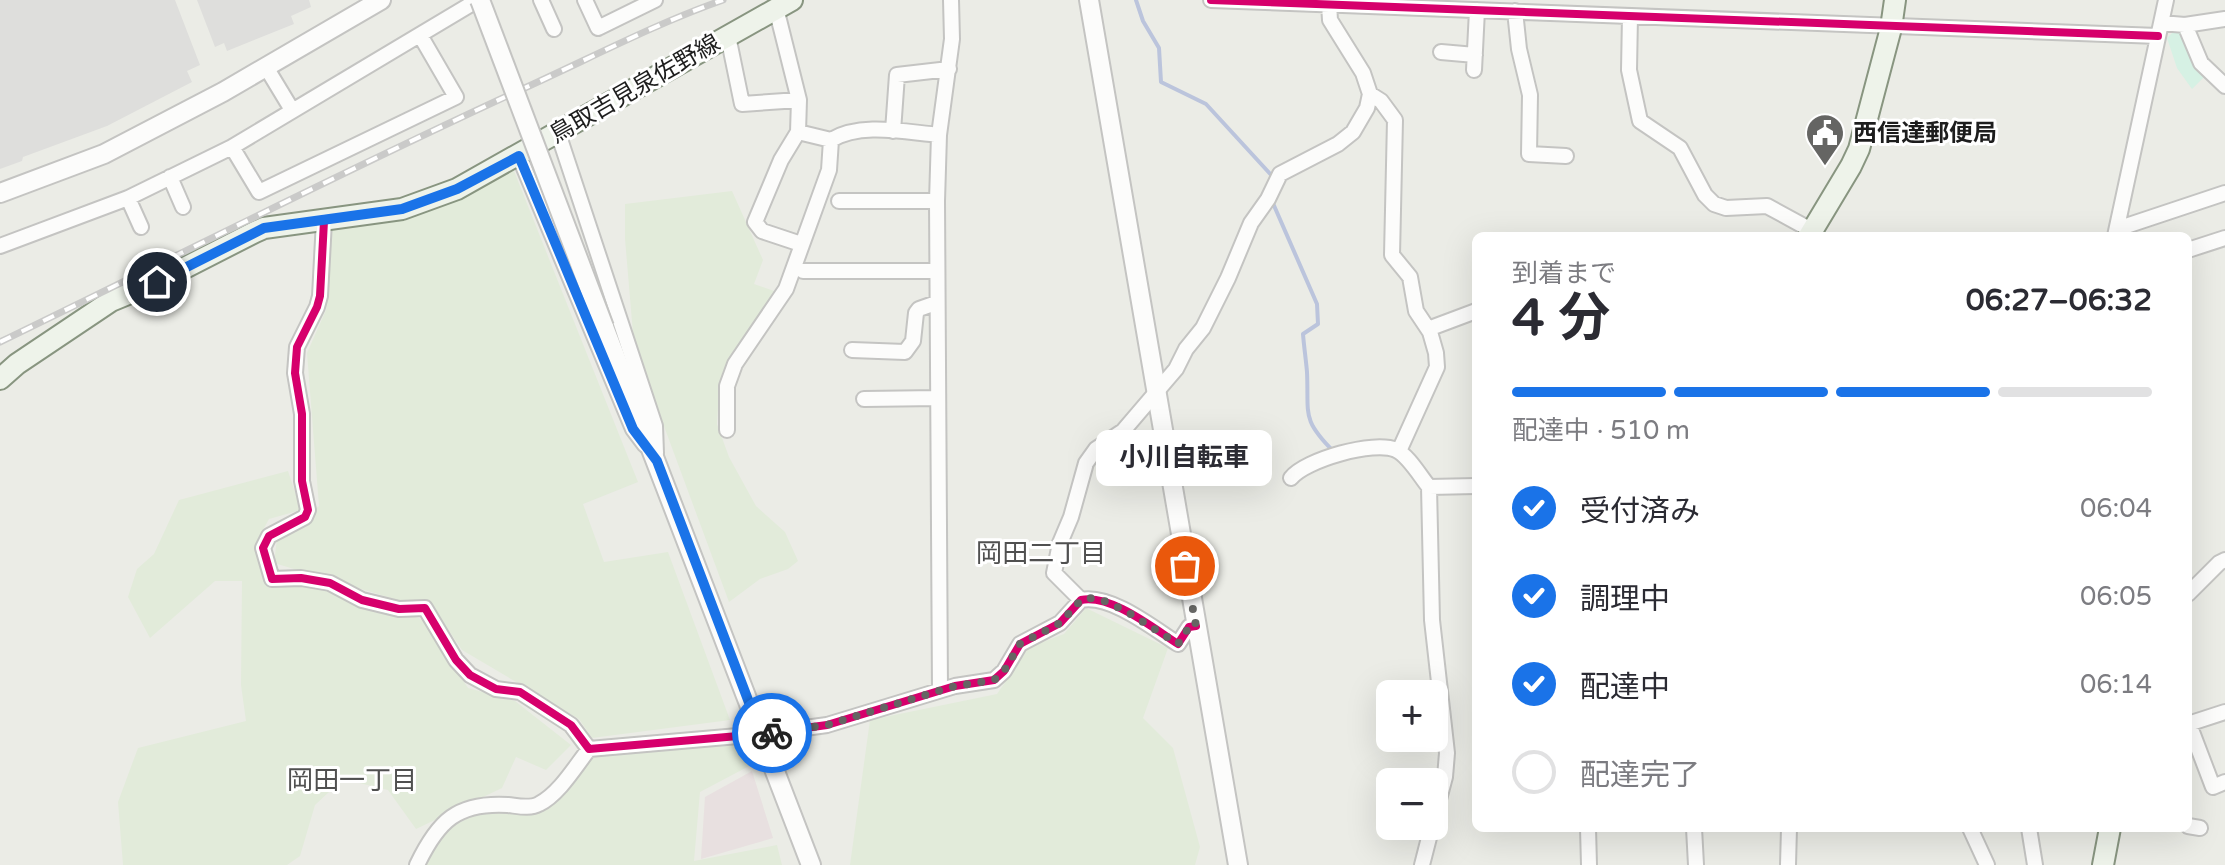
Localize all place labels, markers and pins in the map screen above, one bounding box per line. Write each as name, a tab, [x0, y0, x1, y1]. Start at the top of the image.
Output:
public building icon: 西信達郵便局	[1804, 112, 1846, 167]
place label: 西信達郵便局	[1853, 119, 1997, 148]
pin	[123, 248, 191, 316]
callout: 小川自転車	[1097, 430, 1273, 486]
pin	[1151, 532, 1219, 600]

